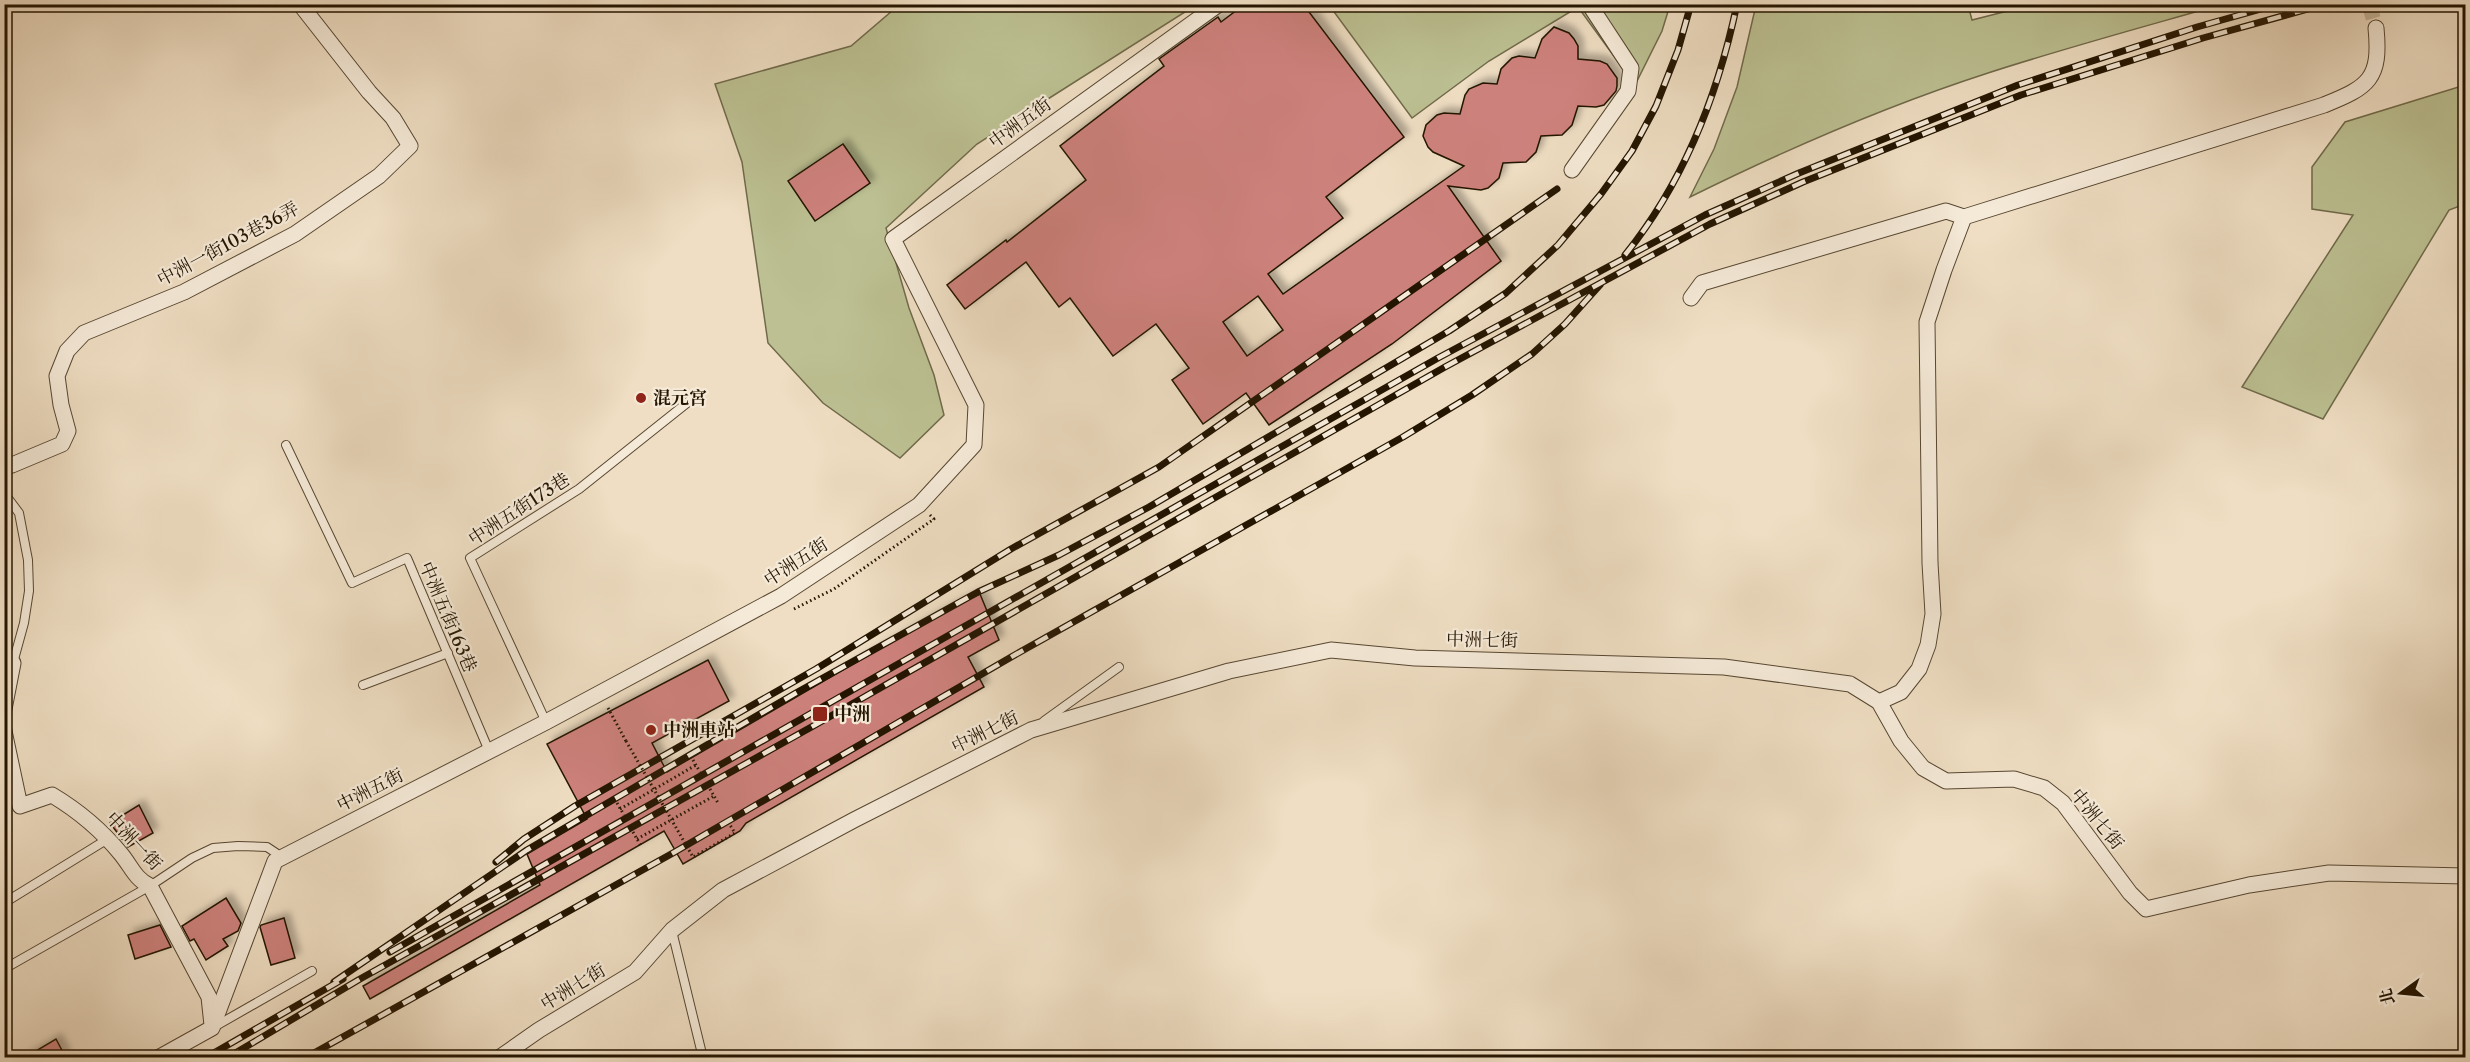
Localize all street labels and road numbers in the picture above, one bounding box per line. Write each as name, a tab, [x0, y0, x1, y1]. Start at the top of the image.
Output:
street label: 中洲五街	[984, 93, 1056, 153]
street label: 中洲一街103巷36弄	[153, 197, 303, 291]
street label: 中洲五街173巷	[464, 468, 574, 550]
street label: 中洲五街	[760, 533, 832, 591]
street label: 中洲五街163巷	[415, 558, 481, 676]
street label: 中洲七街	[1446, 628, 1518, 652]
street label: 中洲七街	[948, 706, 1022, 758]
street label: 中洲五街	[333, 764, 407, 816]
street label: 中洲七街	[2066, 784, 2128, 854]
street label: 中洲一街	[101, 807, 167, 875]
street label: 中洲七街	[536, 959, 610, 1015]

